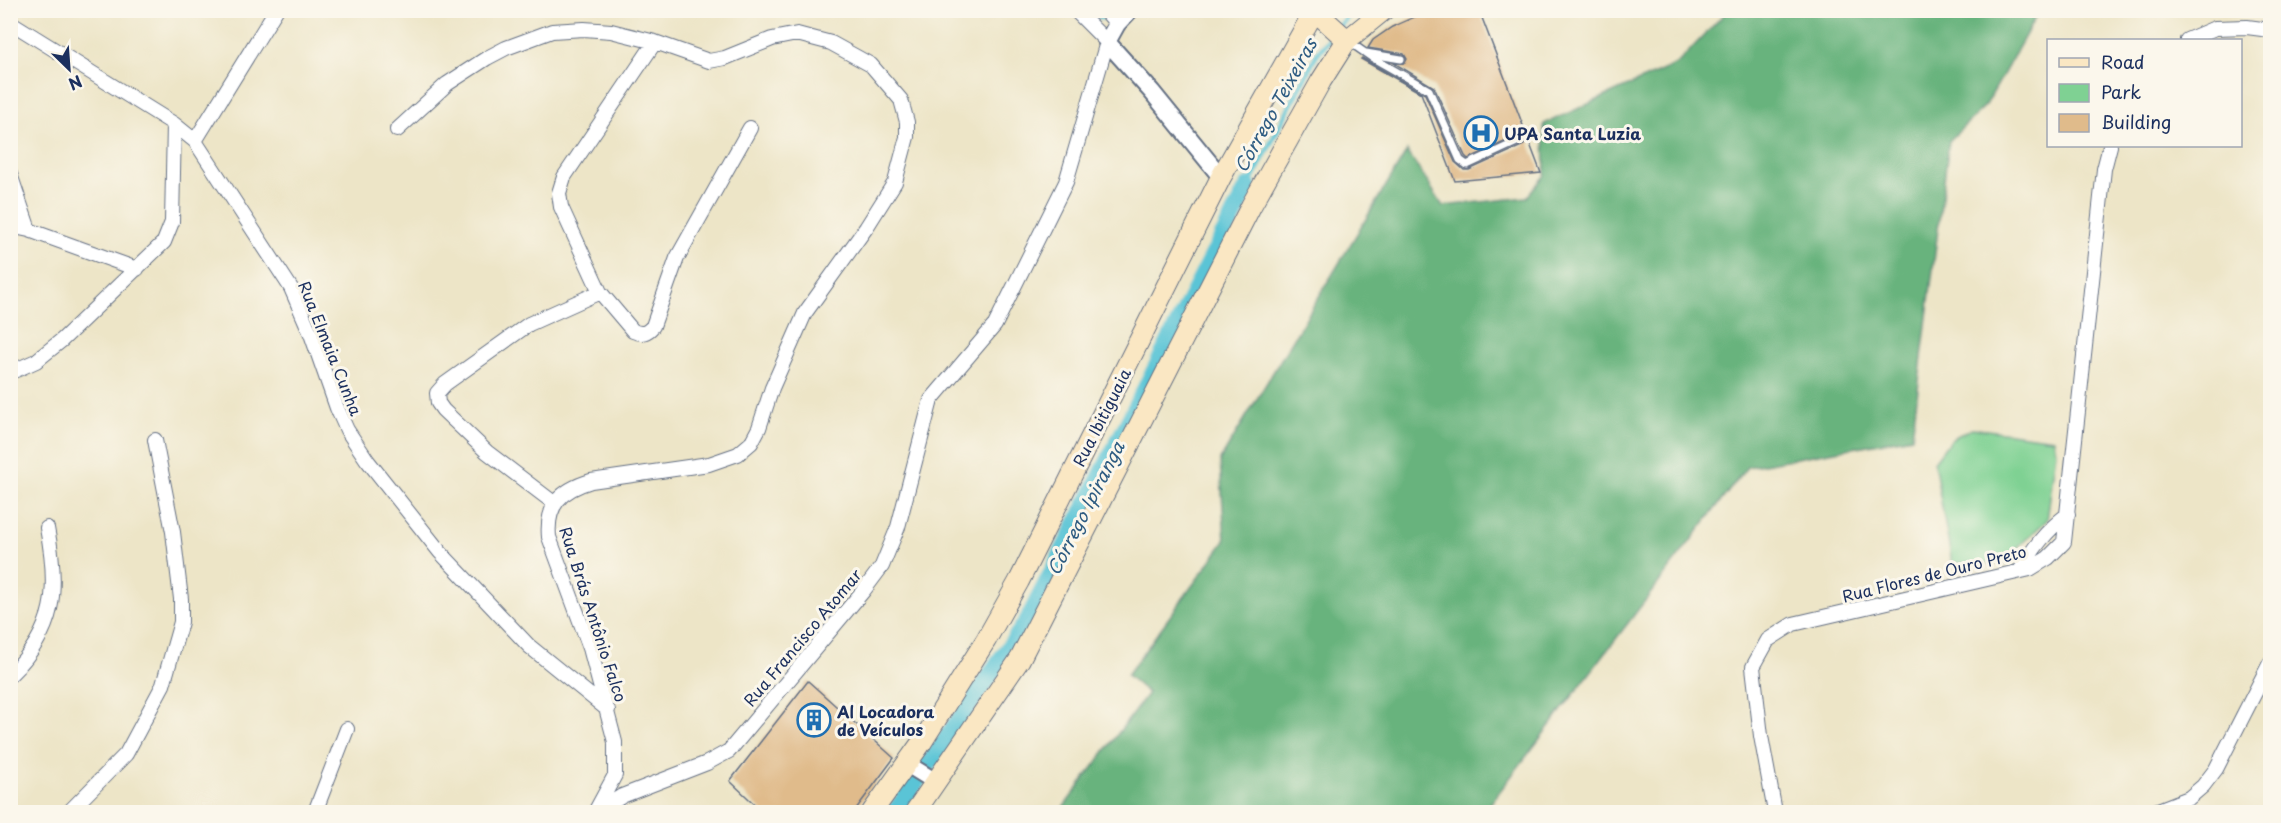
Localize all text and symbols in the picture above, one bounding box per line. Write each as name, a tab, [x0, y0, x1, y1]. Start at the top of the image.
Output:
water label: Córrego Teixeiras	[1227, 32, 1324, 177]
north arrow	[39, 39, 99, 99]
legend	[2047, 39, 2242, 147]
text: Road	[2101, 48, 2145, 75]
text: N	[65, 70, 87, 97]
text: Park	[2101, 78, 2141, 105]
text: Building	[2101, 108, 2171, 135]
hospital icon: UPA Santa Luzia	[1463, 115, 1499, 151]
place label: UPA Santa Luzia	[1504, 121, 1641, 145]
street label: Rua Elmaia Cunha	[293, 277, 369, 419]
street label: Rua Ibitiguaia	[1066, 364, 1136, 470]
water label: Córrego Ipiranga	[1040, 436, 1131, 580]
street label: Rua Brás Antônio Falco	[554, 523, 634, 705]
street label: Rua Flores de Ouro Preto	[1839, 538, 2029, 608]
street label: Rua Francisco Atomar	[737, 562, 867, 711]
place label: Al Locadora de Veículos	[836, 699, 935, 741]
building icon: Al Locadora de Veículos	[796, 702, 832, 738]

